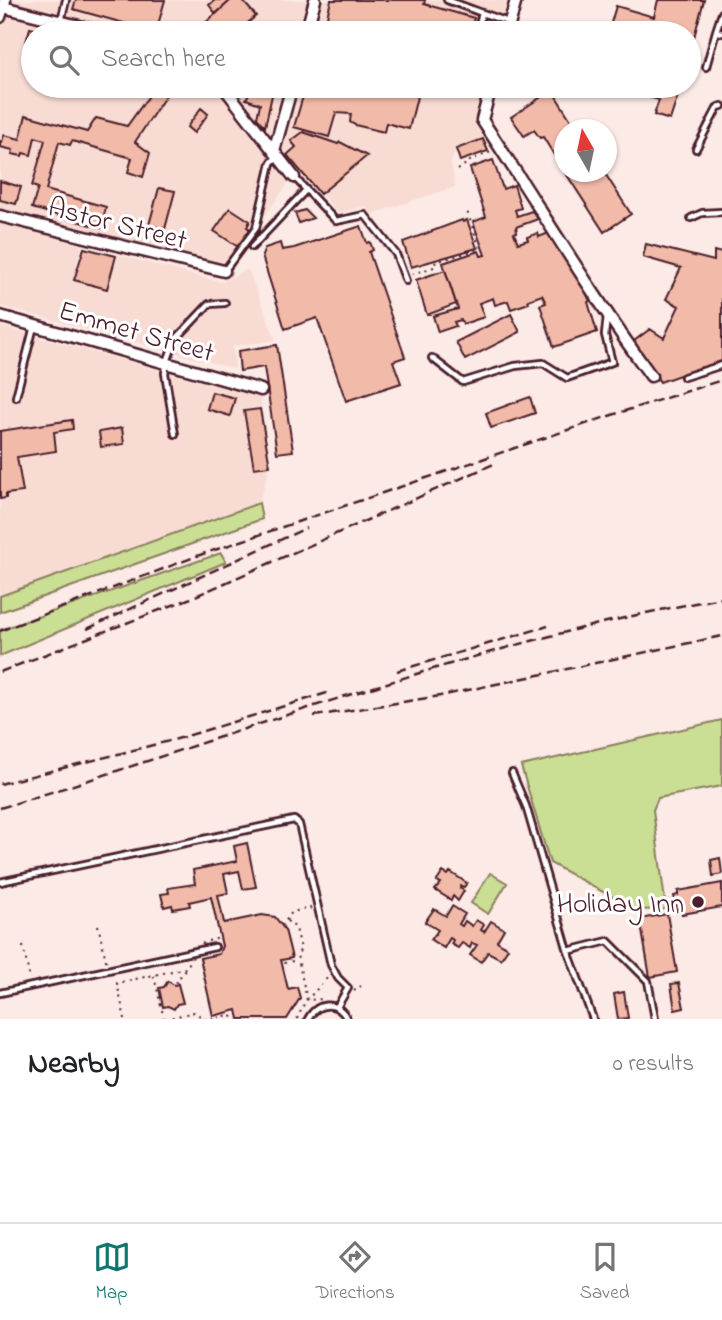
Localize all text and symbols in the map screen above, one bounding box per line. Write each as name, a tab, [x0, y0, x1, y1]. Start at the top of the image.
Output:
search box	[21, 21, 701, 98]
icon: search	[45, 41, 83, 79]
text: Search here	[101, 41, 226, 79]
north arrow	[554, 119, 617, 182]
street label: Astor Street	[43, 188, 191, 262]
street label: Emmet Street	[54, 292, 219, 375]
place label: Holiday Inn	[557, 885, 684, 926]
marker: Holiday Inn	[690, 894, 706, 910]
text: Nearby	[28, 1043, 120, 1087]
text: 0 results	[613, 1048, 694, 1081]
tab: Map	[93, 1238, 131, 1307]
tab: Directions	[316, 1238, 395, 1307]
tab: Saved	[580, 1238, 629, 1307]

